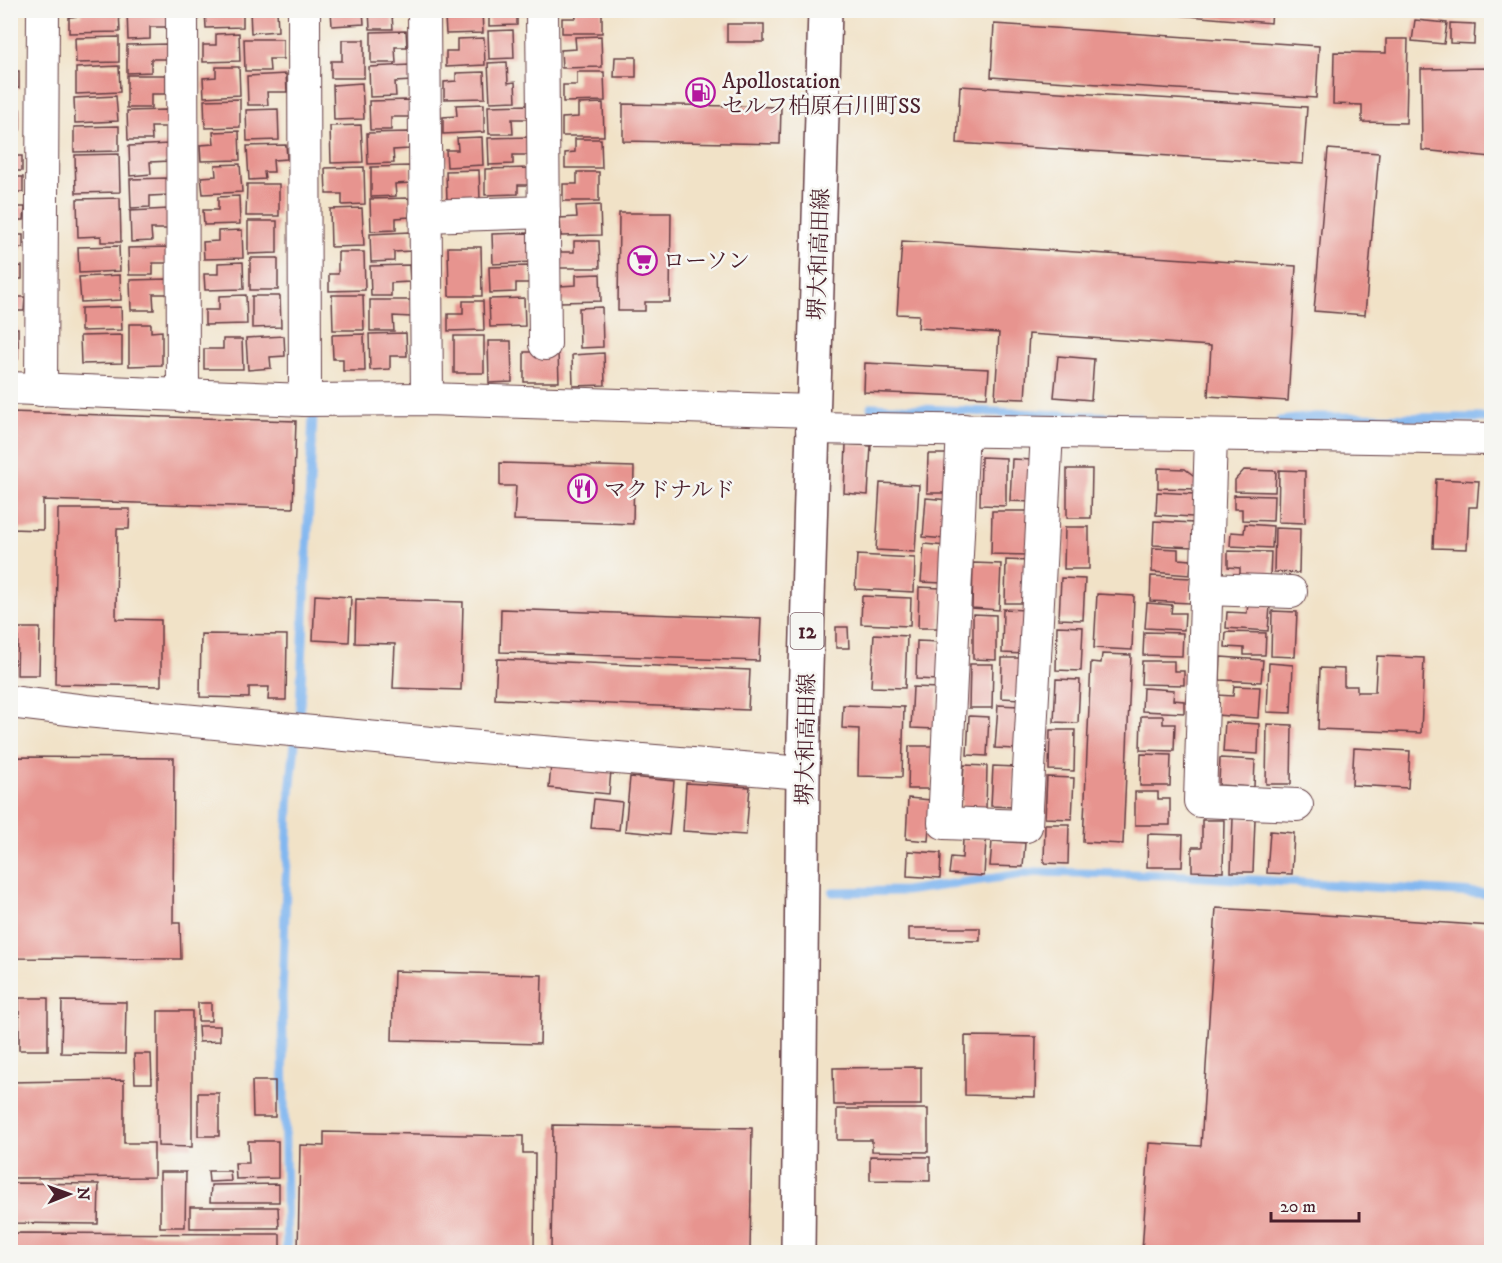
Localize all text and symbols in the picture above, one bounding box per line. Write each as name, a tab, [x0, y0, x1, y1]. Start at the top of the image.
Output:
place label: Apollostation セルフ柏原石川町SS	[722, 68, 921, 120]
fuel station icon: Apollostation セルフ柏原石川町SS	[685, 77, 717, 109]
street label: 堺大和高田線	[804, 188, 835, 320]
supermarket icon: ローソン	[626, 244, 658, 276]
place label: ローソン	[663, 248, 750, 275]
restaurant icon: マクドナルド	[567, 473, 599, 505]
place label: マクドナルド	[604, 477, 735, 504]
road number: 12	[790, 613, 824, 649]
street label: 堺大和高田線	[792, 673, 821, 805]
north arrow	[39, 1164, 99, 1224]
scale bar	[1271, 1185, 1360, 1223]
text: N	[73, 1187, 93, 1200]
text: 20 m	[1280, 1196, 1316, 1218]

